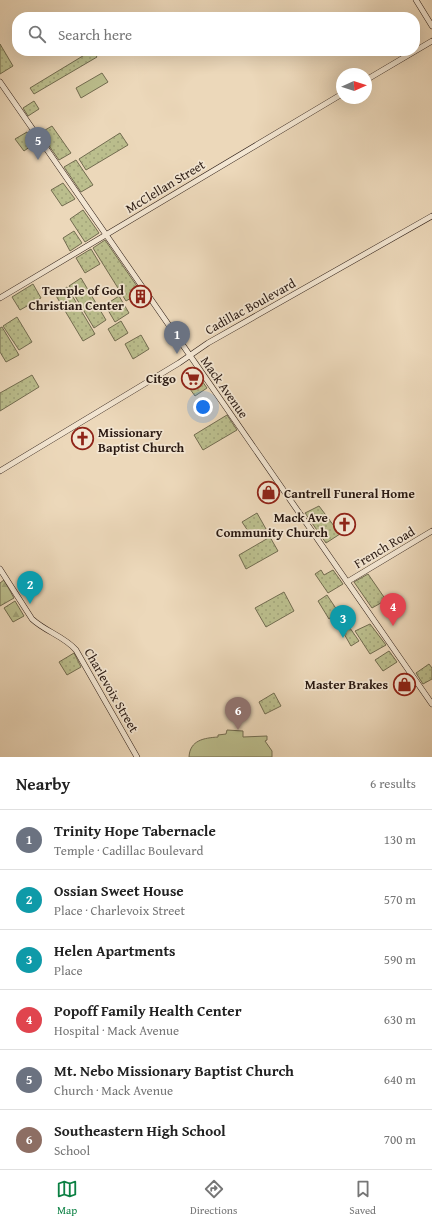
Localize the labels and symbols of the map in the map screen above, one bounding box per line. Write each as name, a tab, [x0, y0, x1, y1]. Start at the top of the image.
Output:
north arrow	[336, 68, 372, 104]
pin: 5	[25, 127, 51, 160]
street label: McClellan Street	[122, 155, 209, 218]
street label: Cadillac Boulevard	[201, 274, 299, 339]
place label: Temple of God Christian Center	[29, 281, 125, 315]
building icon: Temple of God Christian Center	[127, 284, 153, 310]
pin: 1	[164, 321, 190, 354]
street label: Mack Avenue	[196, 352, 253, 422]
supermarket icon: Citgo	[179, 365, 205, 391]
place label: Citgo	[146, 369, 176, 388]
your location	[193, 397, 213, 417]
place label: Missionary Baptist Church	[98, 423, 184, 457]
church icon: Missionary Baptist Church	[70, 426, 96, 452]
shop icon: Cantrell Funeral Home	[256, 480, 282, 506]
place label: Cantrell Funeral Home	[284, 484, 415, 503]
place label: Mack Ave Community Church	[216, 508, 328, 542]
church icon: Mack Ave Community Church	[331, 511, 357, 537]
street label: French Road	[350, 522, 418, 573]
pin: 2	[17, 571, 43, 604]
pin: 4	[380, 593, 406, 626]
pin: 3	[330, 605, 356, 638]
street label: Charlevoix Street	[80, 645, 144, 736]
shop icon: Master Brakes	[391, 671, 417, 697]
place label: Master Brakes	[305, 675, 388, 694]
pin: 6	[225, 697, 251, 730]

